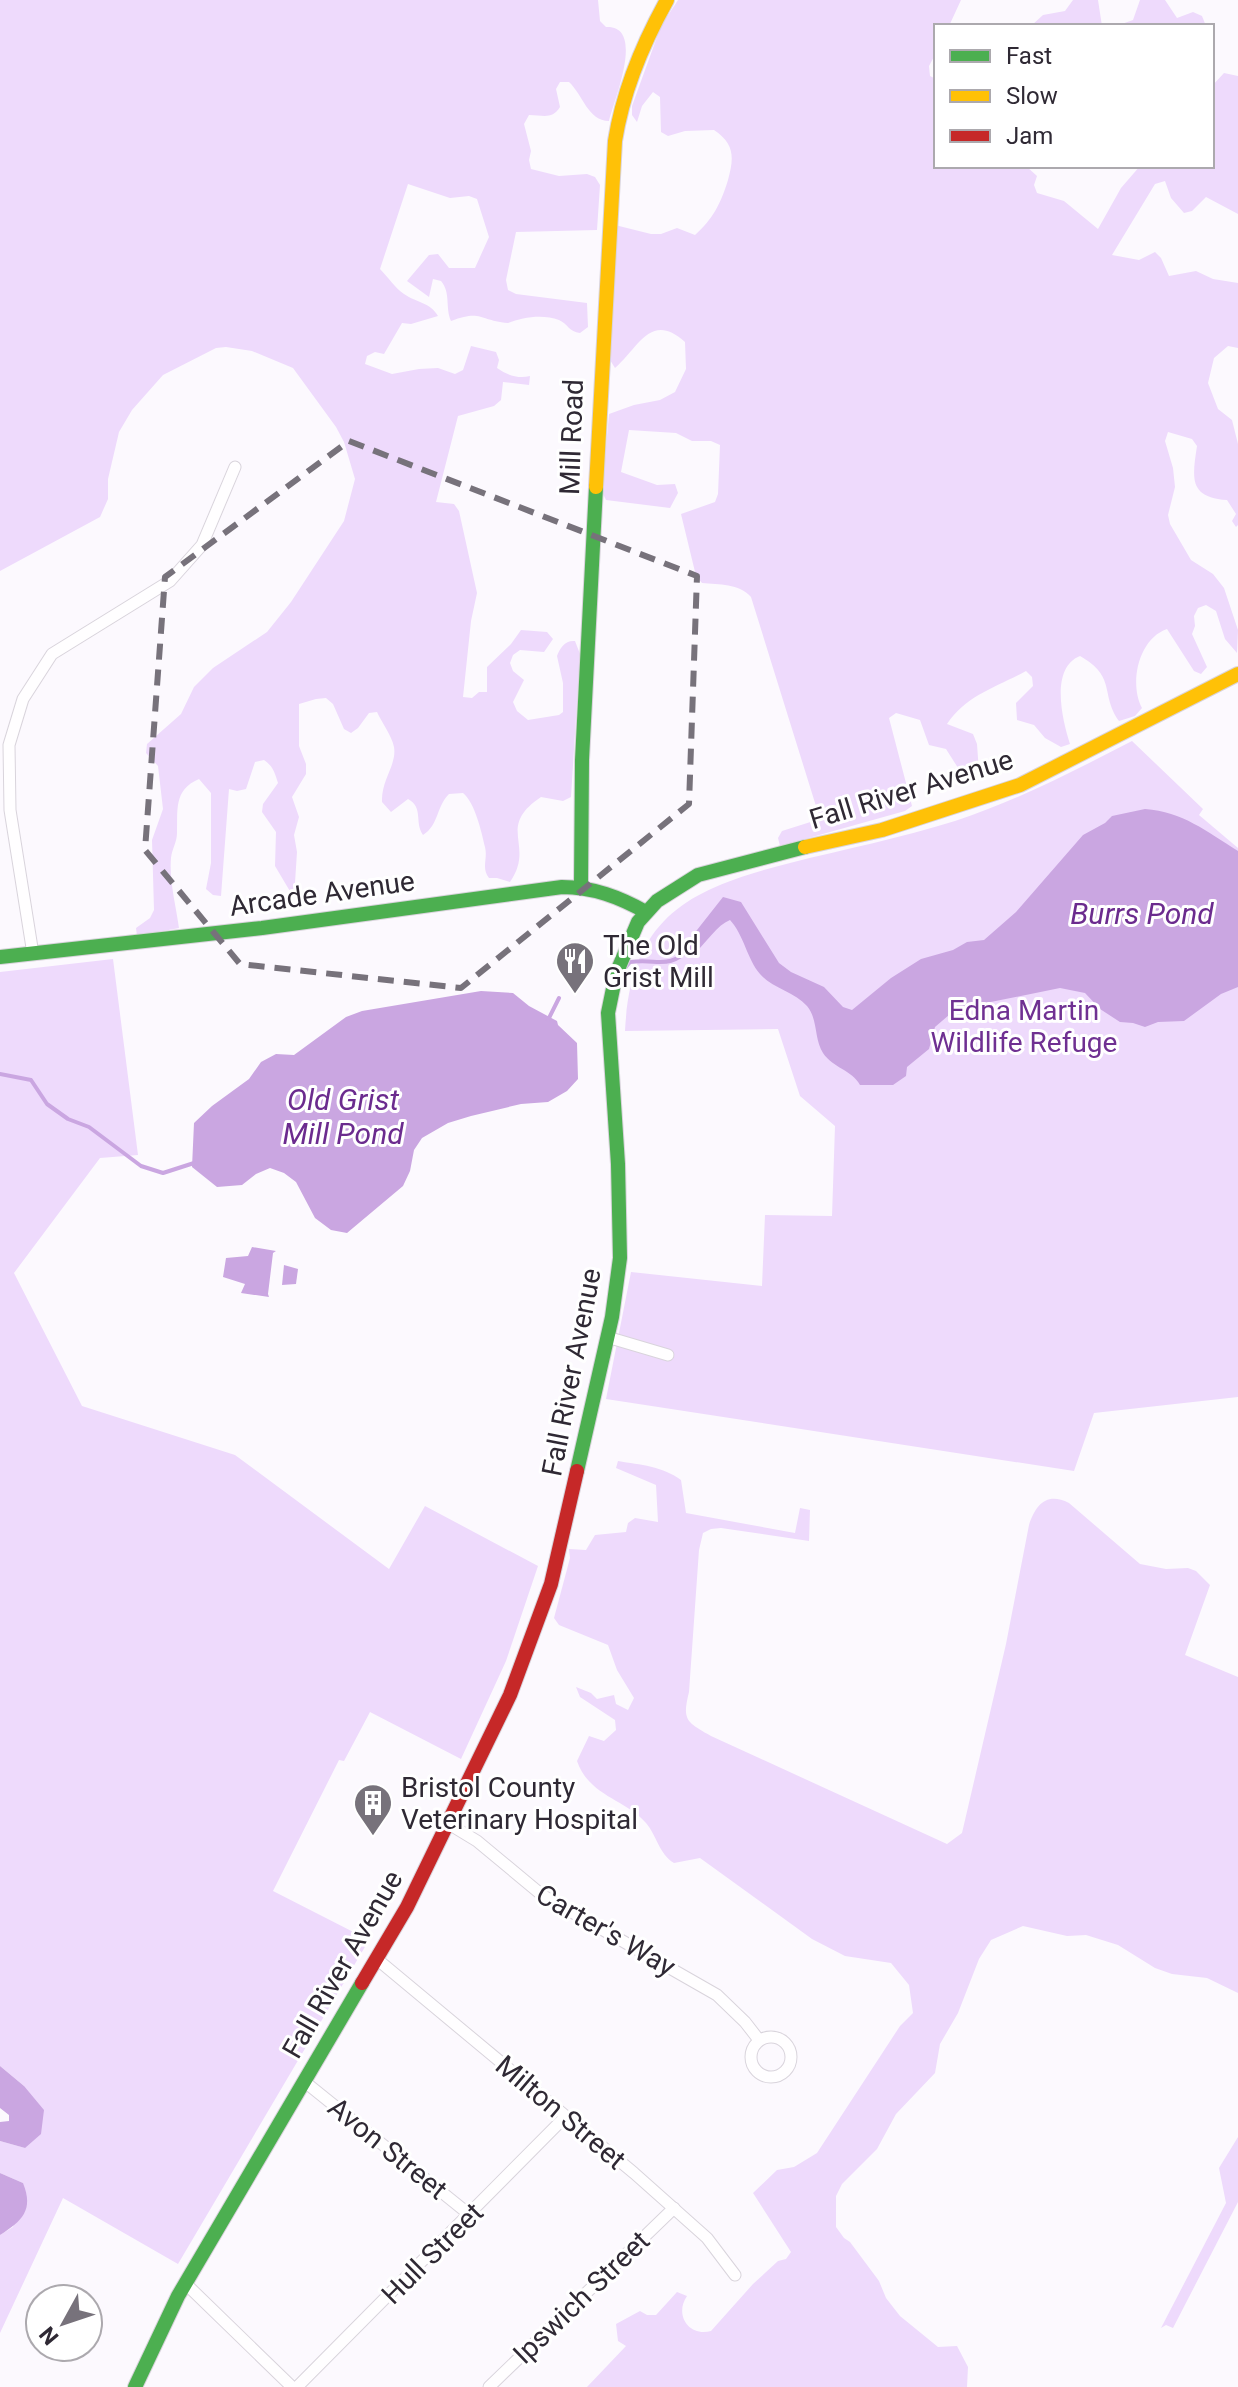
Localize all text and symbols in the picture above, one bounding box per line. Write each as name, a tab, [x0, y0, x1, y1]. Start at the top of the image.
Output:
legend	[934, 24, 1214, 168]
text: Fast	[1006, 42, 1052, 70]
text: Slow	[1006, 82, 1058, 110]
text: Jam	[1006, 122, 1053, 150]
street label: Mill Road	[553, 378, 590, 496]
street label: Fall River Avenue	[805, 743, 1017, 836]
street label: Arcade Avenue	[227, 864, 417, 923]
water label: Burrs Pond	[1070, 896, 1214, 931]
place label: The Old Grist Mill	[603, 929, 714, 994]
restaurant icon: The Old Grist Mill	[554, 940, 596, 995]
park label: Edna Martin Wildlife Refuge	[931, 994, 1117, 1059]
water label: Old Grist Mill Pond	[282, 1082, 404, 1151]
street label: Fall River Avenue	[535, 1265, 608, 1479]
place label: Bristol County Veterinary Hospital	[401, 1771, 638, 1836]
building icon: Bristol County Veterinary Hospital	[352, 1782, 394, 1837]
street label: Fall River Avenue	[275, 1865, 409, 2064]
street label: Carter's Way	[530, 1877, 681, 1984]
street label: Milton Street	[489, 2049, 632, 2176]
street label: Avon Street	[322, 2091, 454, 2206]
street label: Hull Street	[375, 2196, 490, 2311]
street label: Ipswich Street	[506, 2224, 656, 2371]
north arrow	[24, 2283, 104, 2363]
text: N	[34, 2322, 64, 2350]

